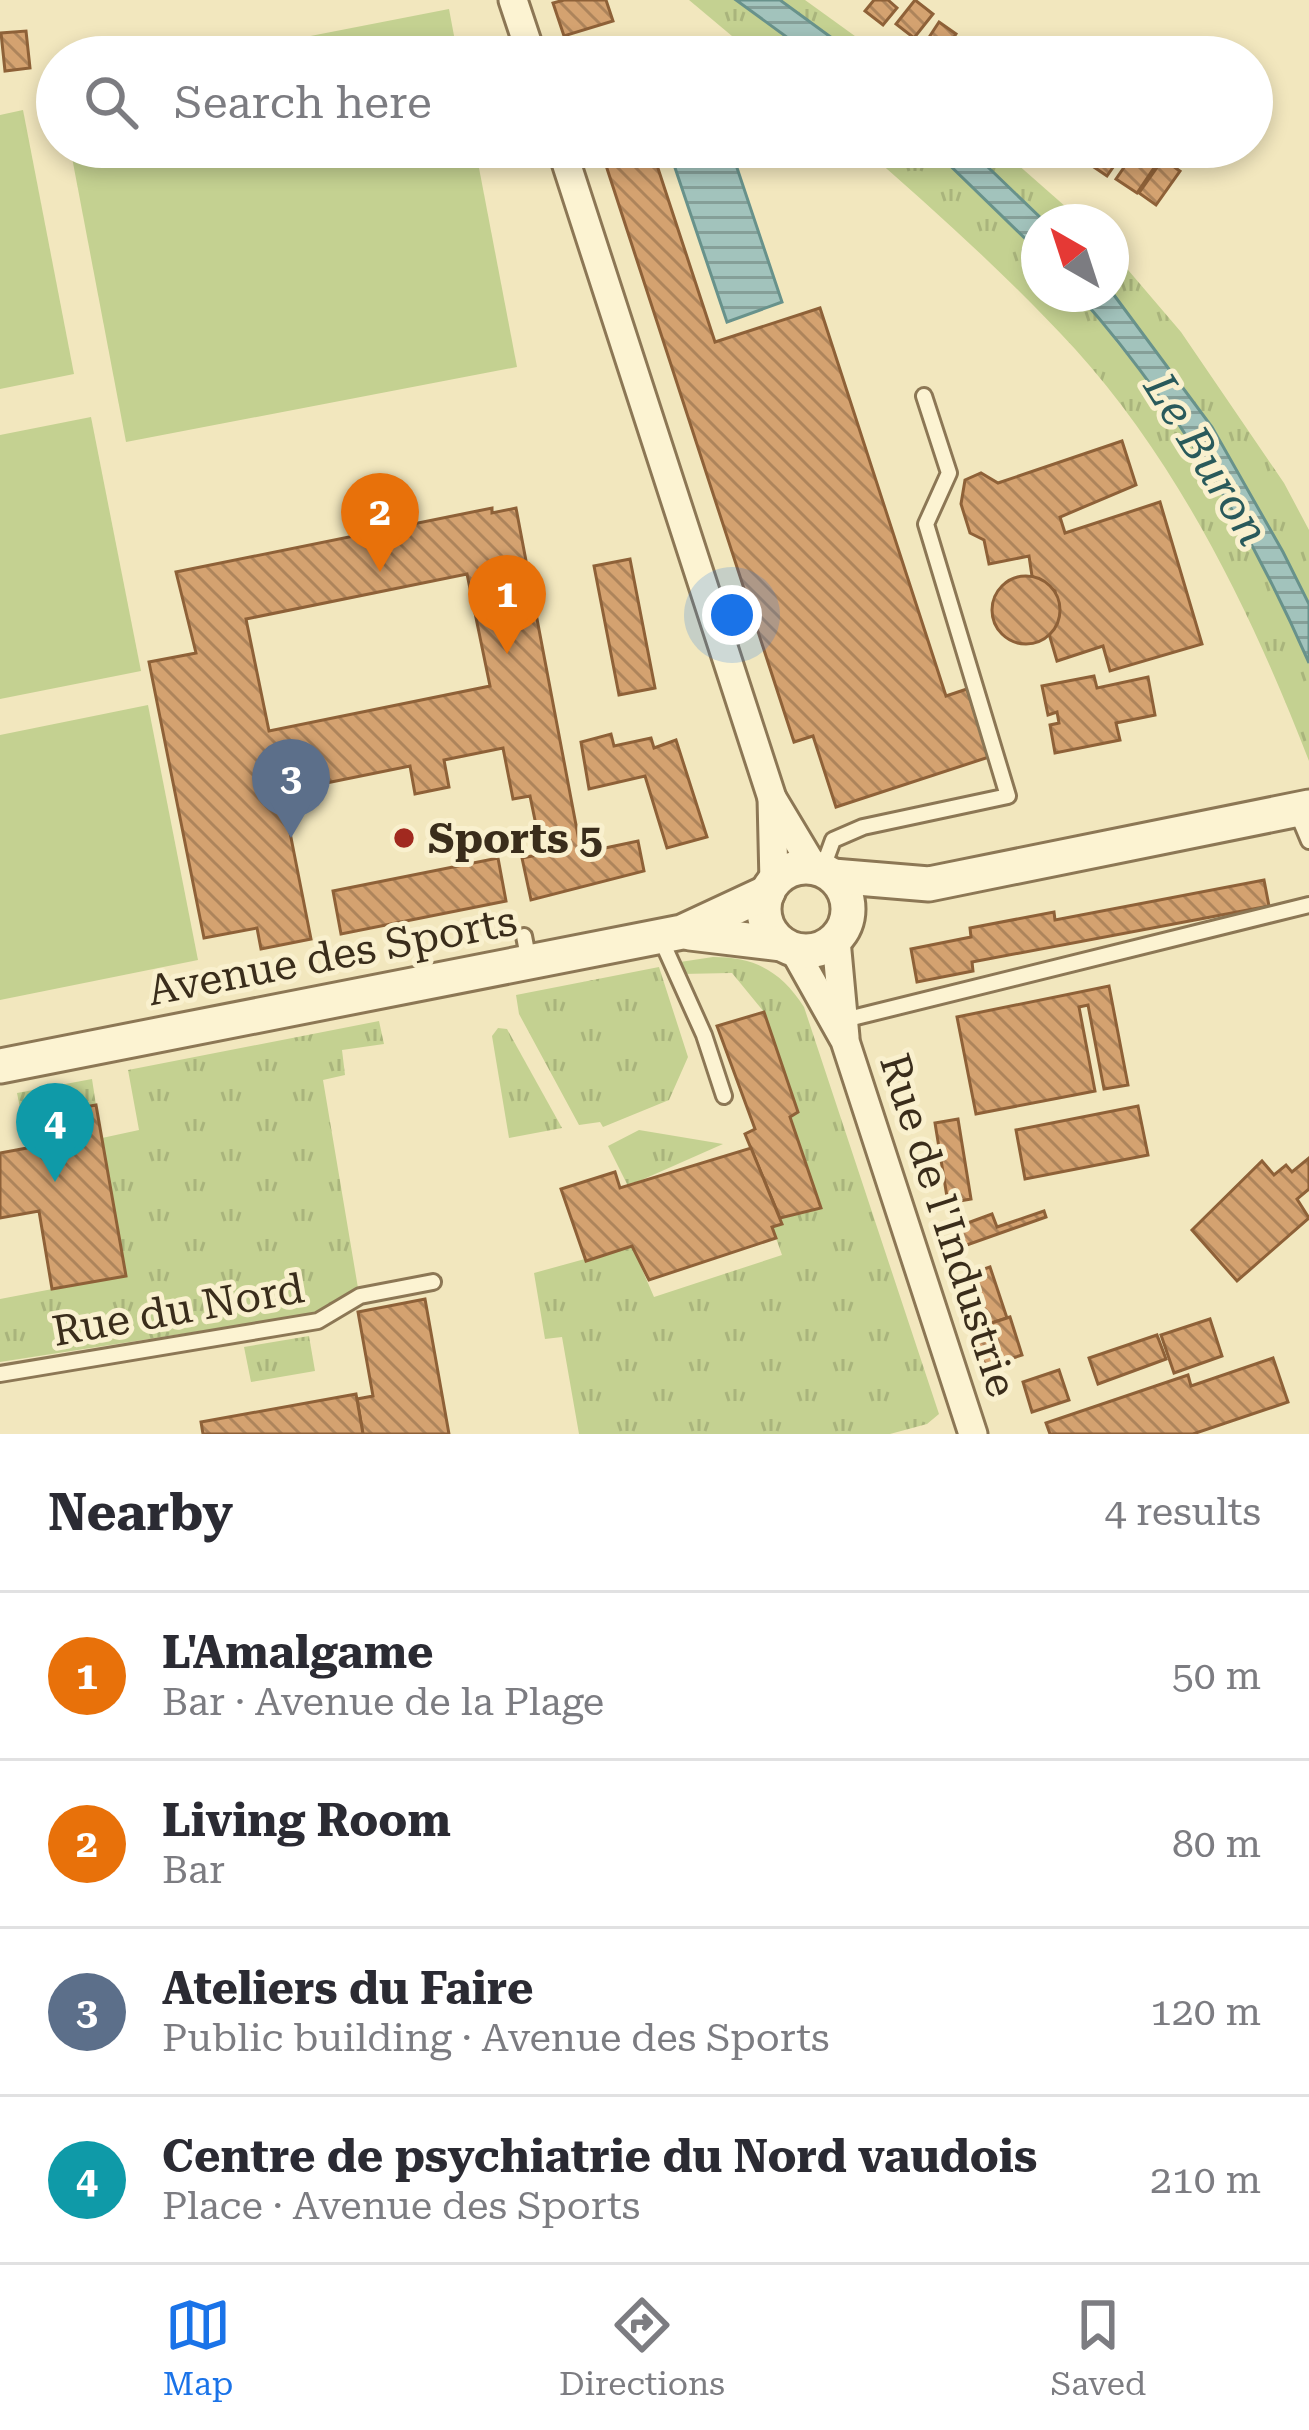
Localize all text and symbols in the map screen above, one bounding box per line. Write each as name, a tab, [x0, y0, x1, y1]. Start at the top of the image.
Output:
search box	[36, 36, 1273, 168]
icon: search	[78, 69, 144, 135]
text: Search here	[174, 76, 432, 129]
north arrow	[1021, 204, 1129, 312]
water label: Le Buron	[1133, 363, 1280, 555]
pin: 2	[341, 473, 419, 572]
pin: 1	[468, 555, 546, 654]
your location	[702, 585, 762, 645]
pin: 3	[252, 739, 330, 838]
place label: Sports 5	[428, 814, 603, 863]
marker: Sports 5	[391, 825, 417, 851]
street label: Avenue des Sports	[144, 896, 521, 1015]
street label: Rue de l'Industrie	[870, 1048, 1027, 1403]
pin: 4	[16, 1083, 94, 1182]
street label: Rue du Nord	[48, 1263, 308, 1356]
text: Nearby	[48, 1483, 233, 1542]
text: 4 results	[1104, 1489, 1261, 1535]
text: L'Amalgame	[162, 1626, 434, 1679]
text: 1	[76, 1653, 98, 1699]
text: 50 m	[1172, 1653, 1261, 1699]
text: Bar · Avenue de la Plage	[162, 1679, 604, 1725]
text: Living Room	[162, 1794, 451, 1847]
text: 2	[76, 1821, 98, 1867]
text: 80 m	[1172, 1821, 1261, 1867]
text: Bar	[162, 1847, 225, 1893]
text: Ateliers du Faire	[162, 1962, 533, 2015]
text: 3	[76, 1989, 98, 2035]
text: 120 m	[1150, 1989, 1261, 2035]
text: Public building · Avenue des Sports	[162, 2015, 830, 2061]
text: Centre de psychiatrie du Nord vaudois	[162, 2130, 1037, 2183]
text: 4	[76, 2157, 98, 2203]
text: 210 m	[1150, 2157, 1261, 2203]
text: Place · Avenue des Sports	[162, 2183, 640, 2229]
tab: Map	[163, 2292, 233, 2403]
tab: Directions	[559, 2292, 725, 2403]
tab: Saved	[1051, 2292, 1146, 2403]

